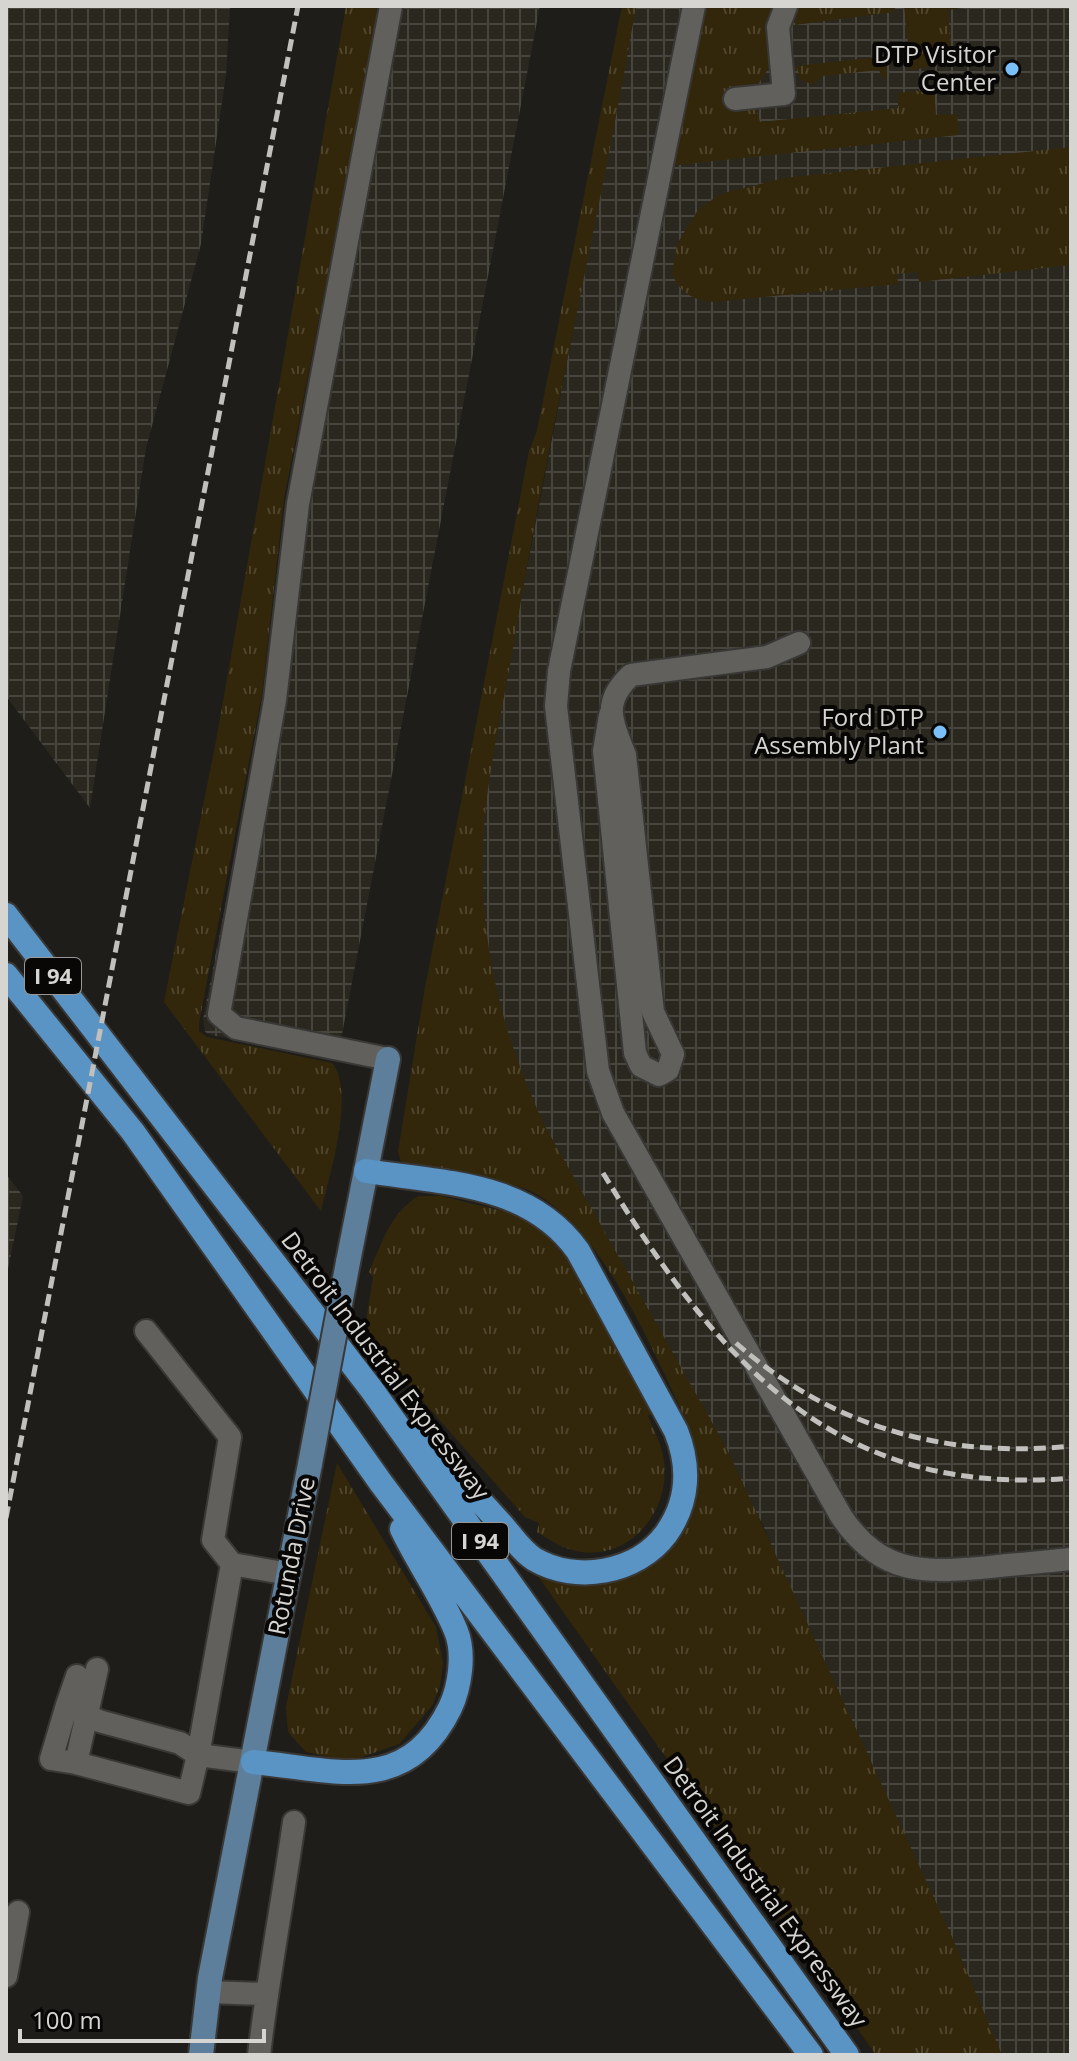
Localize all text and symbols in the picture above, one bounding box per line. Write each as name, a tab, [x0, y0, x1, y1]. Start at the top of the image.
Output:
place label: DTP Visitor Center	[874, 37, 996, 98]
marker: DTP Visitor Center	[1003, 60, 1021, 78]
place label: Ford DTP Assembly Plant	[754, 700, 924, 761]
marker: Ford DTP Assembly Plant	[931, 723, 949, 741]
road number: I 94	[25, 958, 81, 994]
street label: Detroit Industrial Expressway	[274, 1224, 499, 1507]
street label: Rotunda Drive	[259, 1474, 322, 1638]
road number: I 94	[452, 1523, 508, 1559]
street label: Detroit Industrial Expressway	[657, 1749, 876, 2034]
scale bar	[20, 1993, 264, 2043]
text: 100 m	[32, 2003, 102, 2036]

